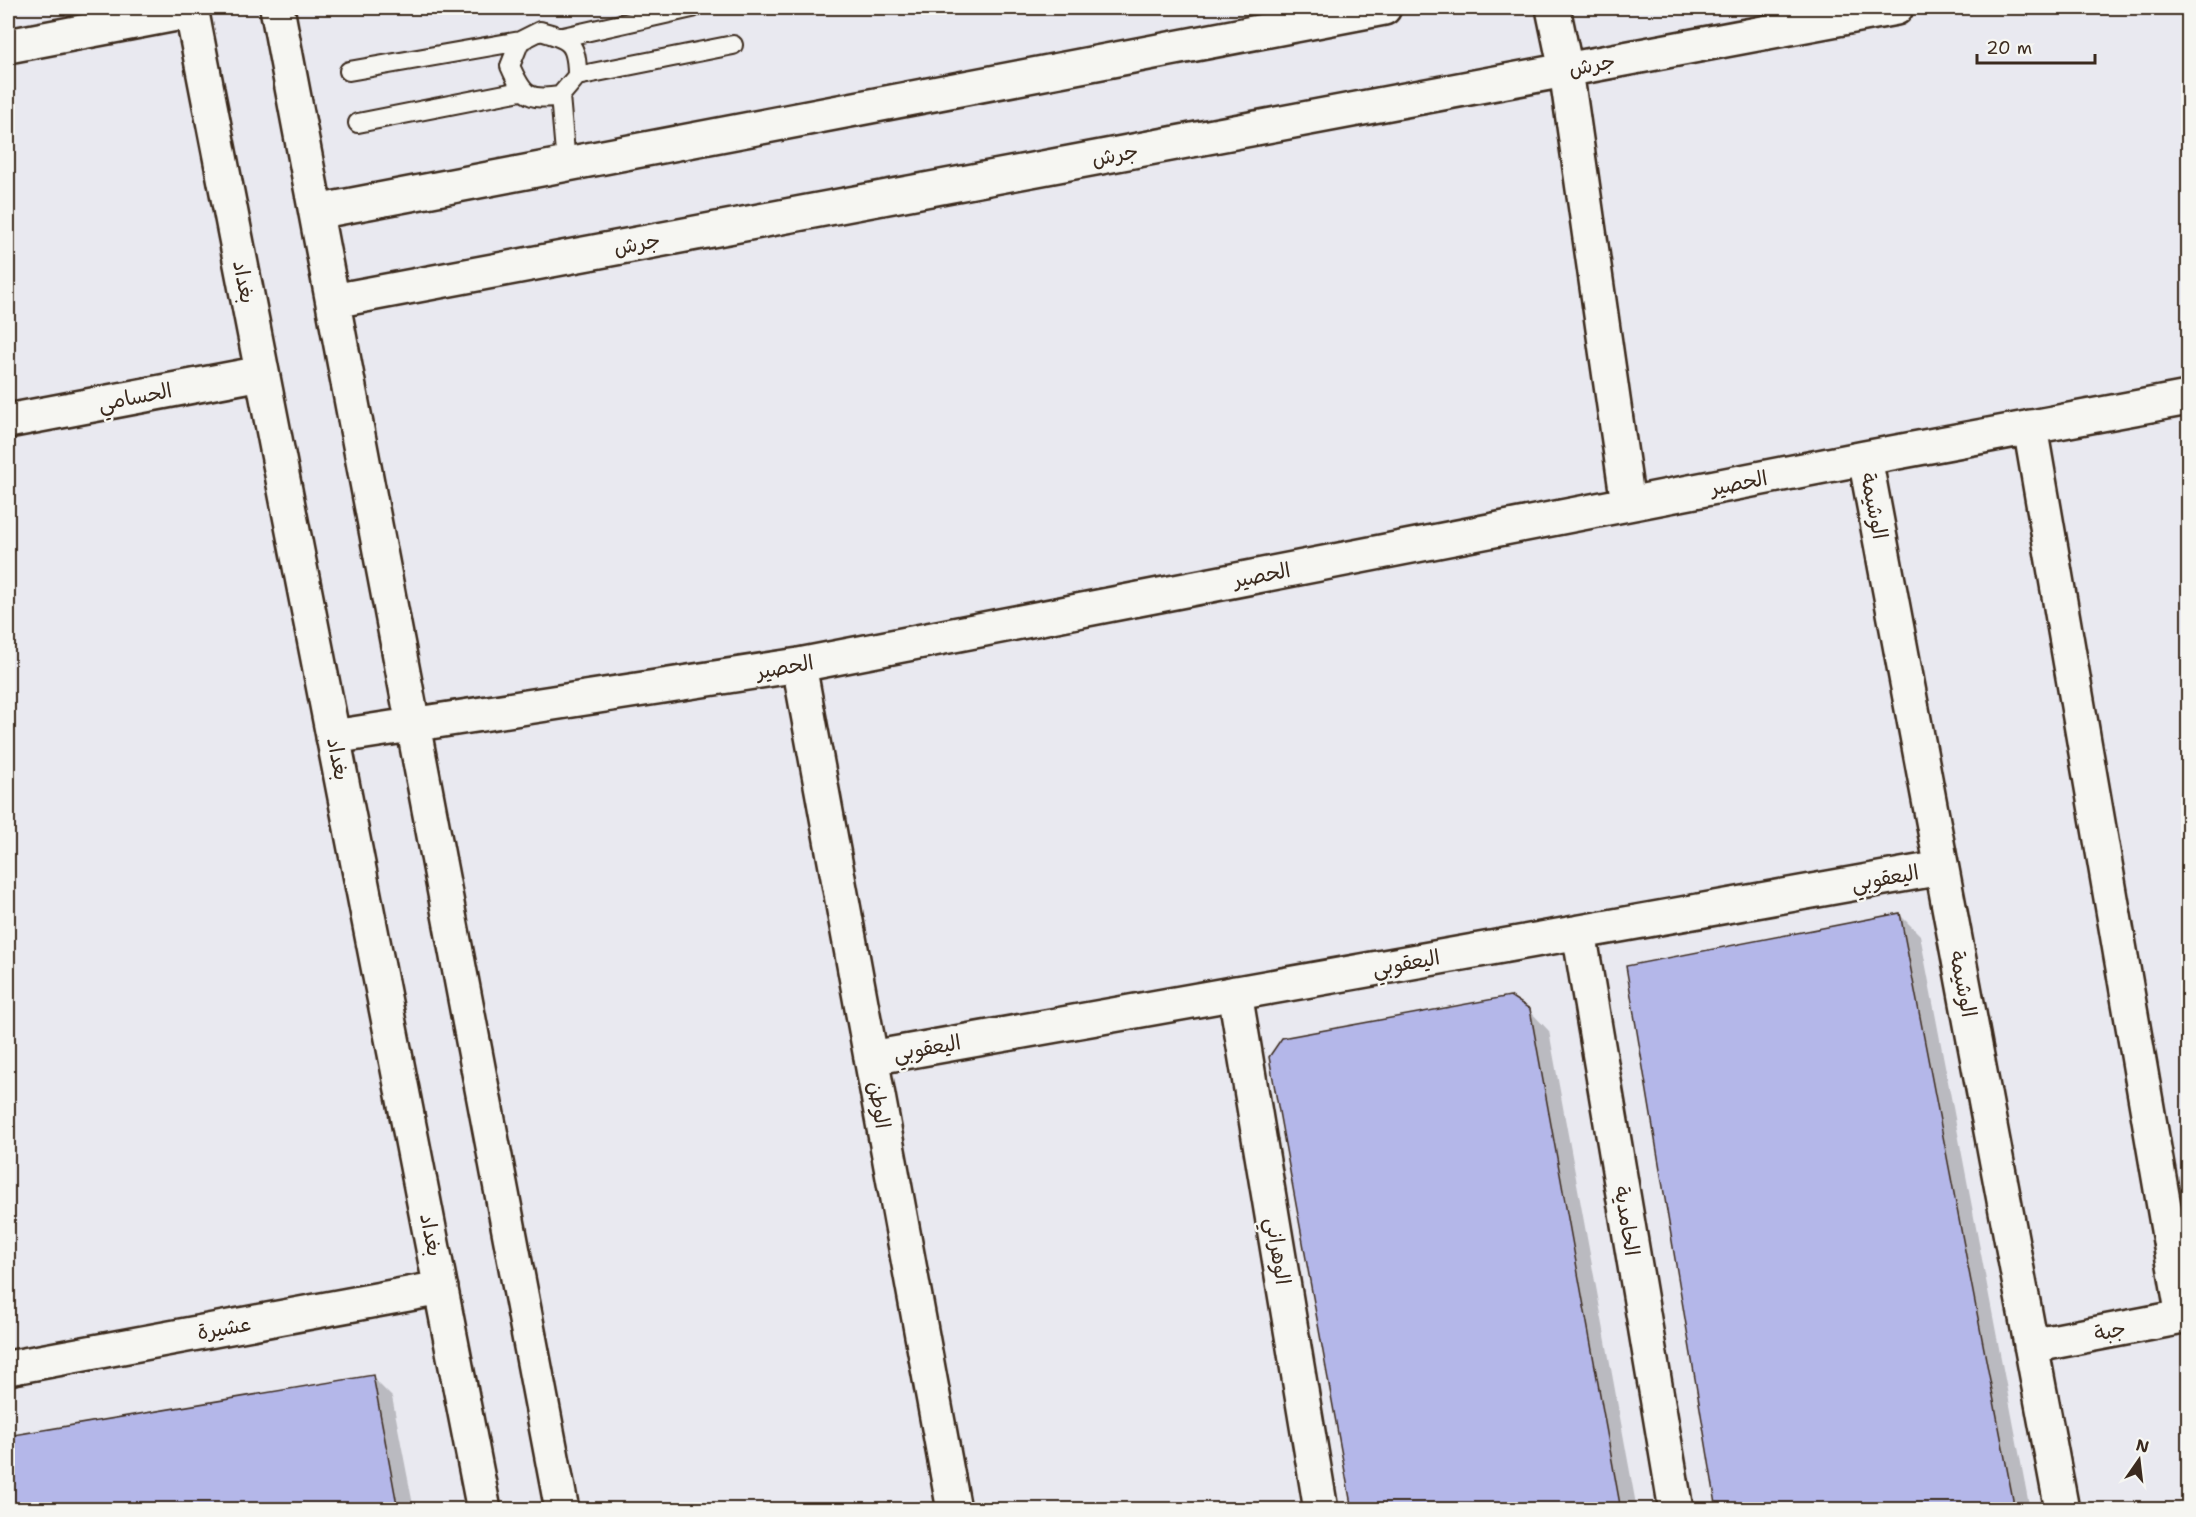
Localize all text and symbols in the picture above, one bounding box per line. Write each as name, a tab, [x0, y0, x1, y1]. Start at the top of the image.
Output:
scale bar	[1977, 27, 2096, 65]
text: 20 m	[1986, 36, 2032, 60]
street label: جرش	[1566, 47, 1618, 83]
street label: جرش	[1089, 137, 1141, 173]
street label: جرش	[611, 226, 663, 262]
street label: بغداد	[226, 258, 262, 306]
street label: الحسامي	[96, 376, 175, 423]
street label: الحصير	[1706, 464, 1770, 503]
street label: الوشيمة	[1854, 470, 1894, 542]
street label: الحصير	[1229, 556, 1293, 595]
street label: الحصير	[752, 648, 816, 686]
street label: بغداد	[320, 735, 356, 783]
street label: اليعقوبي	[1849, 858, 1922, 903]
street label: اليعقوبي	[1370, 943, 1443, 988]
street label: الوشيمة	[1943, 948, 1983, 1020]
street label: اليعقوبي	[891, 1028, 964, 1073]
street label: الوطن	[861, 1079, 897, 1131]
street label: الحامدية	[1608, 1184, 1646, 1258]
street label: بغداد	[413, 1211, 449, 1259]
street label: الوهراني	[1254, 1215, 1297, 1287]
street label: عشيرة	[195, 1309, 253, 1347]
street label: جبة	[2092, 1314, 2128, 1348]
north arrow	[2109, 1430, 2169, 1490]
text: N	[2134, 1434, 2151, 1458]

